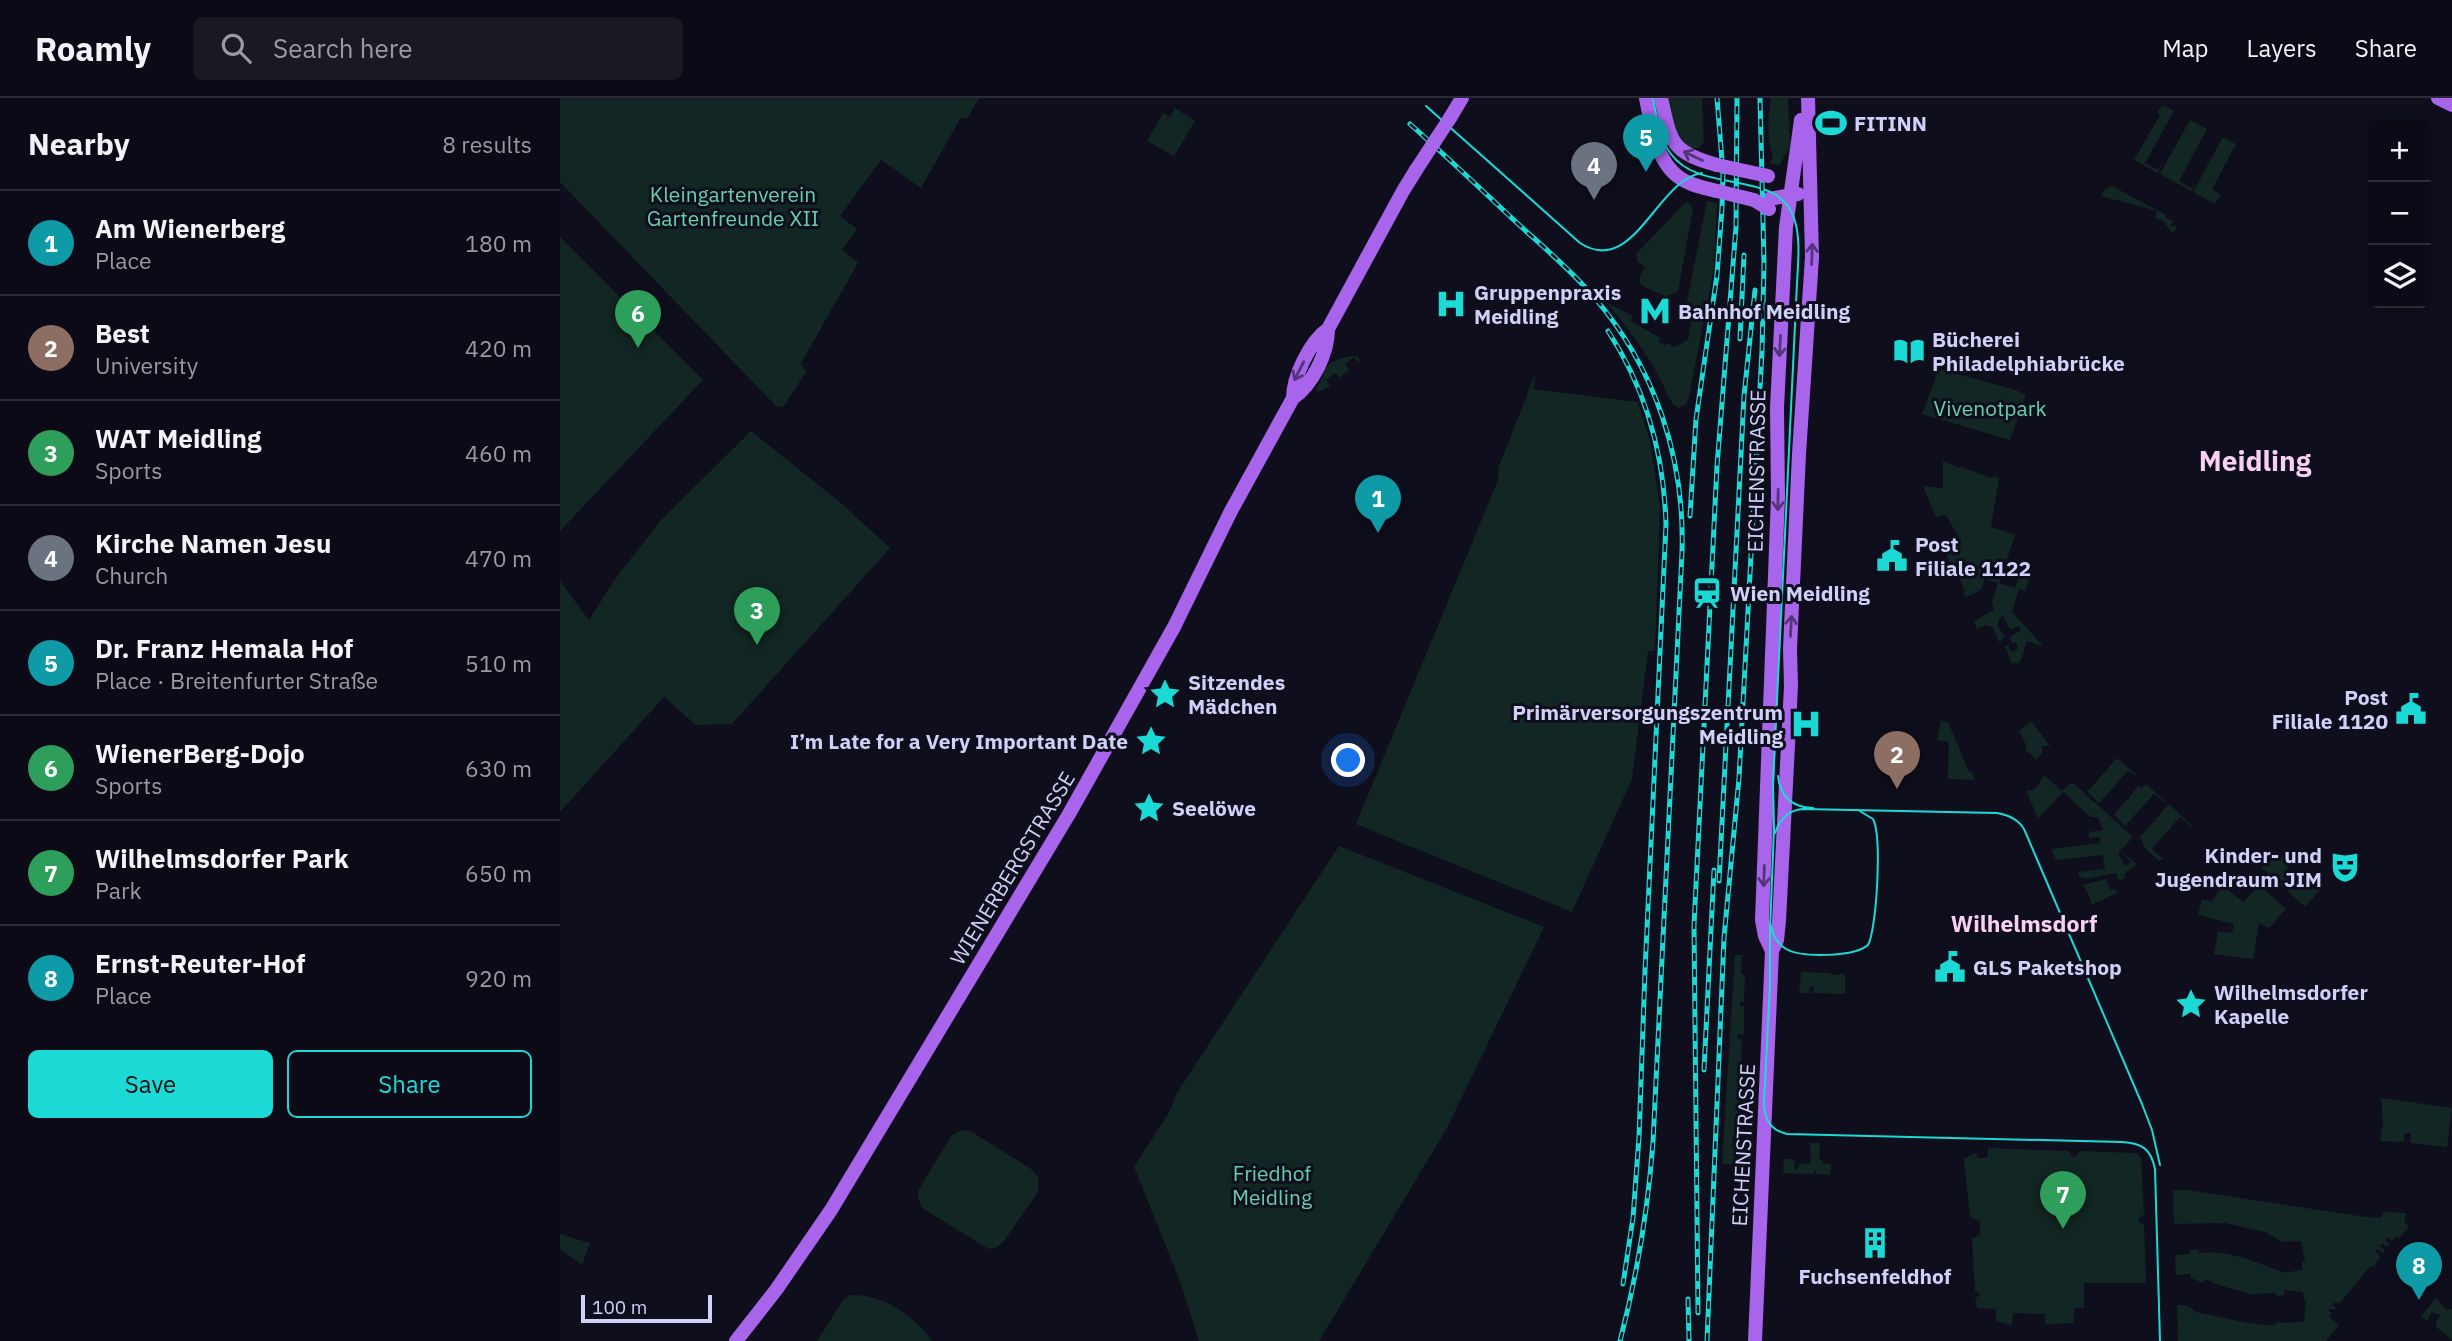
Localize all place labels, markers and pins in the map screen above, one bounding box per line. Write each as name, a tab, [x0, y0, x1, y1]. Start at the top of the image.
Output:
sports icon: FITINN	[1814, 106, 1848, 140]
place label: FITINN	[1854, 109, 1927, 137]
pin: 5	[1623, 114, 1669, 172]
pin: 4	[1571, 142, 1617, 200]
place label: Gruppenpraxis Meidling	[1474, 278, 1621, 330]
hospital icon: Gruppenpraxis Meidling	[1434, 287, 1468, 321]
pin: 6	[615, 290, 661, 348]
metro station icon: Bahnhof Meidling	[1638, 294, 1672, 328]
place label: Bahnhof Meidling	[1678, 297, 1850, 325]
place label: Bücherei Philadelphiabrücke	[1932, 325, 2125, 377]
library icon: Bücherei Philadelphiabrücke	[1892, 334, 1926, 368]
pin: 1	[1355, 475, 1401, 533]
place label: Post Filiale 1122	[1915, 530, 2031, 582]
public building icon: Post Filiale 1122	[1875, 539, 1909, 573]
station icon: Wien Meidling	[1690, 576, 1724, 610]
place label: Wien Meidling	[1730, 579, 1870, 607]
pin: 3	[734, 587, 780, 645]
place label: Sitzendes Mädchen	[1188, 668, 1285, 720]
place icon: Sitzendes Mädchen	[1148, 677, 1182, 711]
place label: Post Filiale 1120	[2272, 683, 2388, 735]
public building icon: Post Filiale 1120	[2394, 692, 2428, 726]
place label: Primärversorgungszentrum Meidling	[1512, 698, 1783, 750]
hospital icon: Primärversorgungszentrum Meidling	[1789, 707, 1823, 741]
place icon: I’m Late for a Very Important Date	[1134, 724, 1168, 758]
place label: I’m Late for a Very Important Date	[790, 727, 1128, 755]
pin: 2	[1874, 731, 1920, 789]
place icon: Seelöwe	[1132, 791, 1166, 825]
place label: Seelöwe	[1172, 794, 1256, 822]
place label: Kinder- und Jugendraum JIM	[2155, 841, 2322, 893]
theatre icon: Kinder- und Jugendraum JIM	[2328, 850, 2362, 884]
public building icon: GLS Paketshop	[1933, 950, 1967, 984]
place label: GLS Paketshop	[1973, 953, 2122, 981]
place label: Wilhelmsdorfer Kapelle	[2214, 978, 2368, 1030]
place icon: Wilhelmsdorfer Kapelle	[2174, 987, 2208, 1021]
pin: 7	[2040, 1171, 2086, 1229]
building icon: Fuchsenfeldhof	[1858, 1226, 1892, 1260]
pin: 8	[2396, 1242, 2442, 1300]
place label: Fuchsenfeldhof	[1799, 1262, 1952, 1290]

